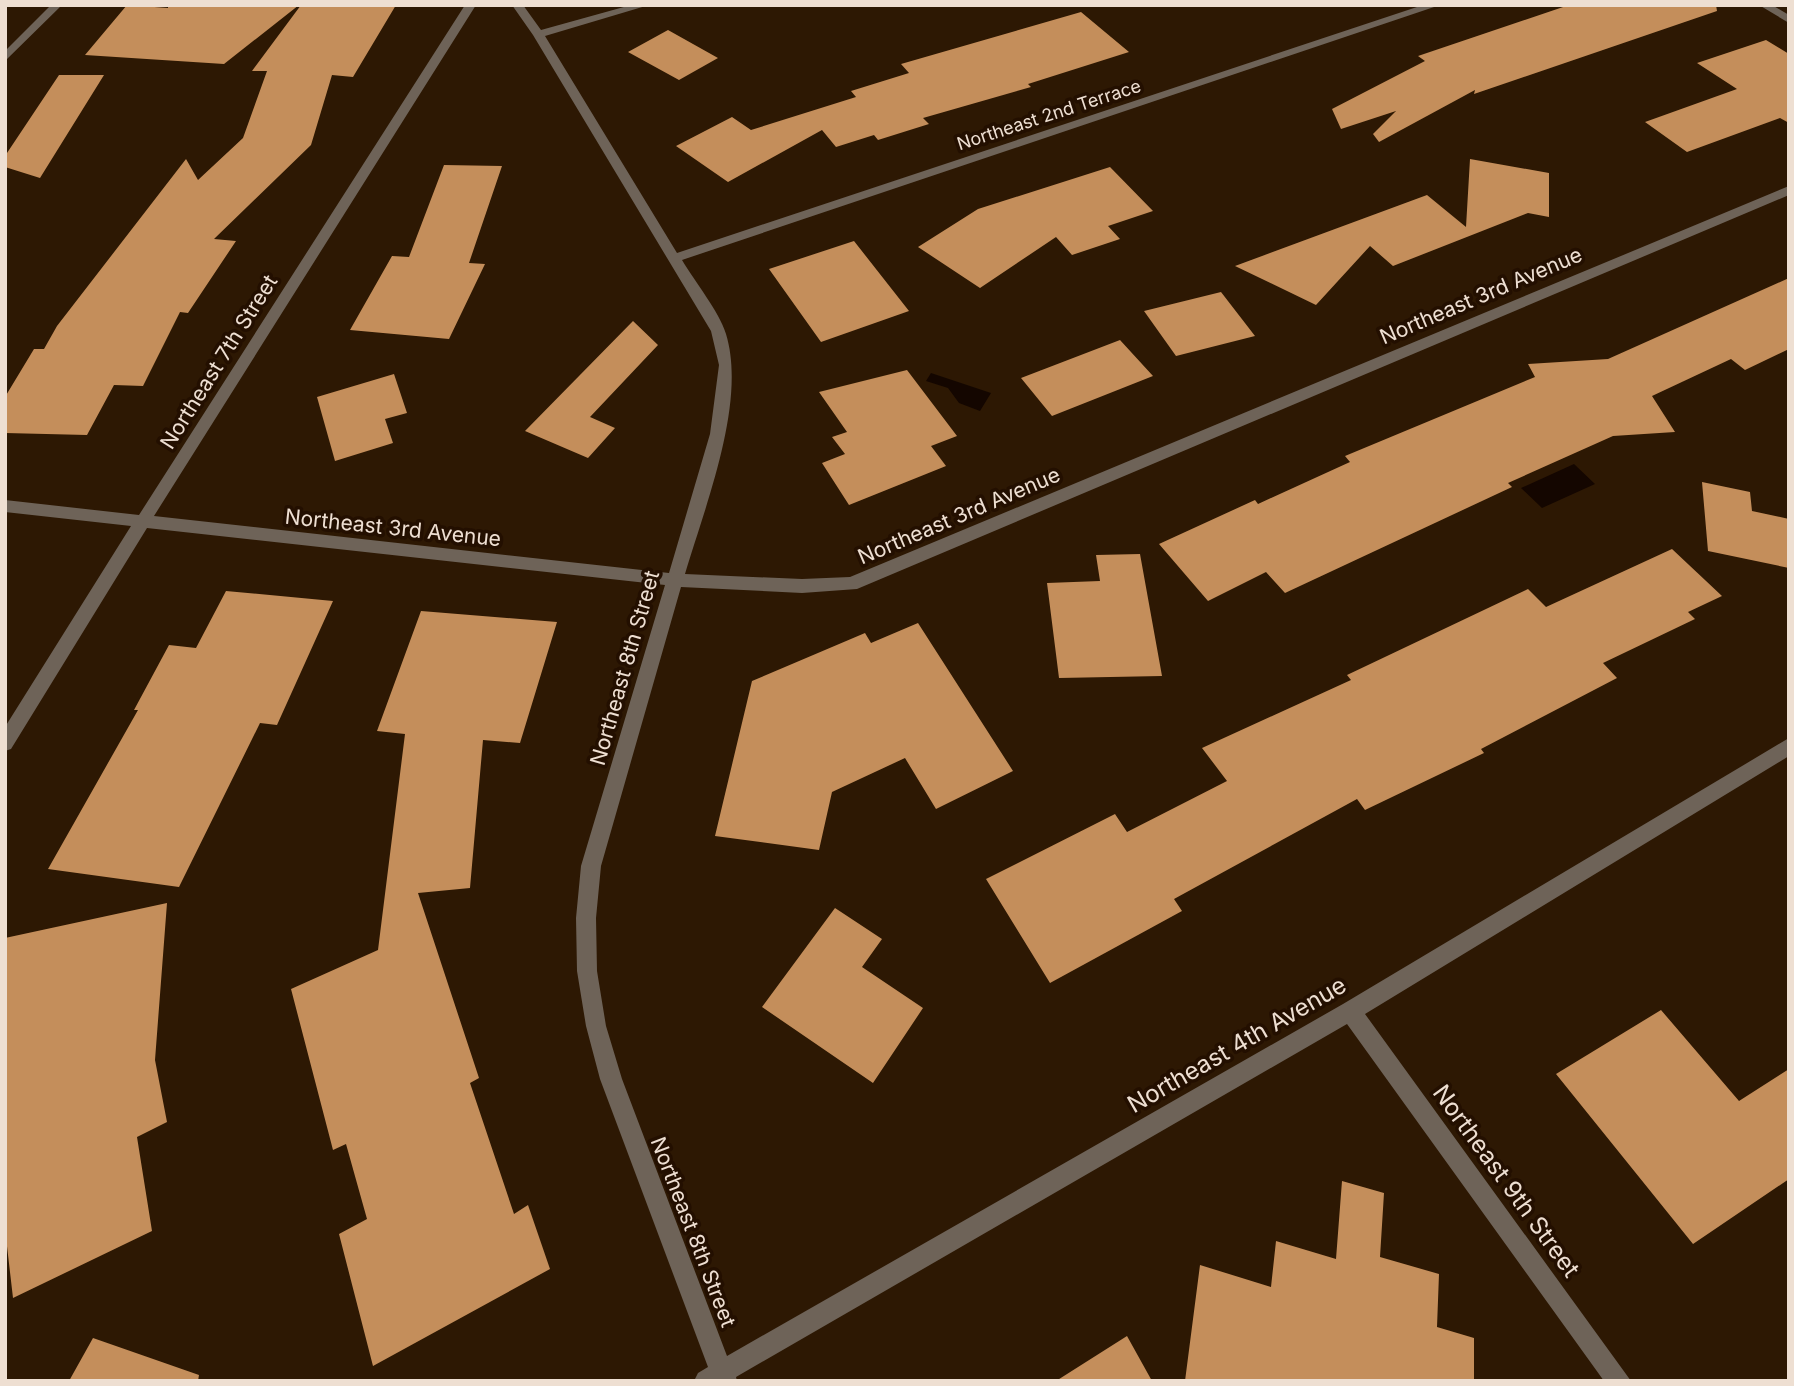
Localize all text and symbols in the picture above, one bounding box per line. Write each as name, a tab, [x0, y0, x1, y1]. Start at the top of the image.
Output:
street label: Northeast 2nd Terrace	[954, 75, 1144, 154]
street label: Northeast 3rd Avenue	[1376, 242, 1586, 349]
street label: Northeast 7th Street	[155, 270, 282, 453]
street label: Northeast 3rd Avenue	[854, 462, 1064, 569]
street label: Northeast 3rd Avenue	[284, 504, 502, 551]
street label: Northeast 8th Street	[585, 567, 664, 768]
street label: Northeast 4th Avenue	[1122, 970, 1351, 1119]
street label: Northeast 9th Street	[1427, 1079, 1586, 1283]
street label: Northeast 8th Street	[646, 1133, 741, 1330]

